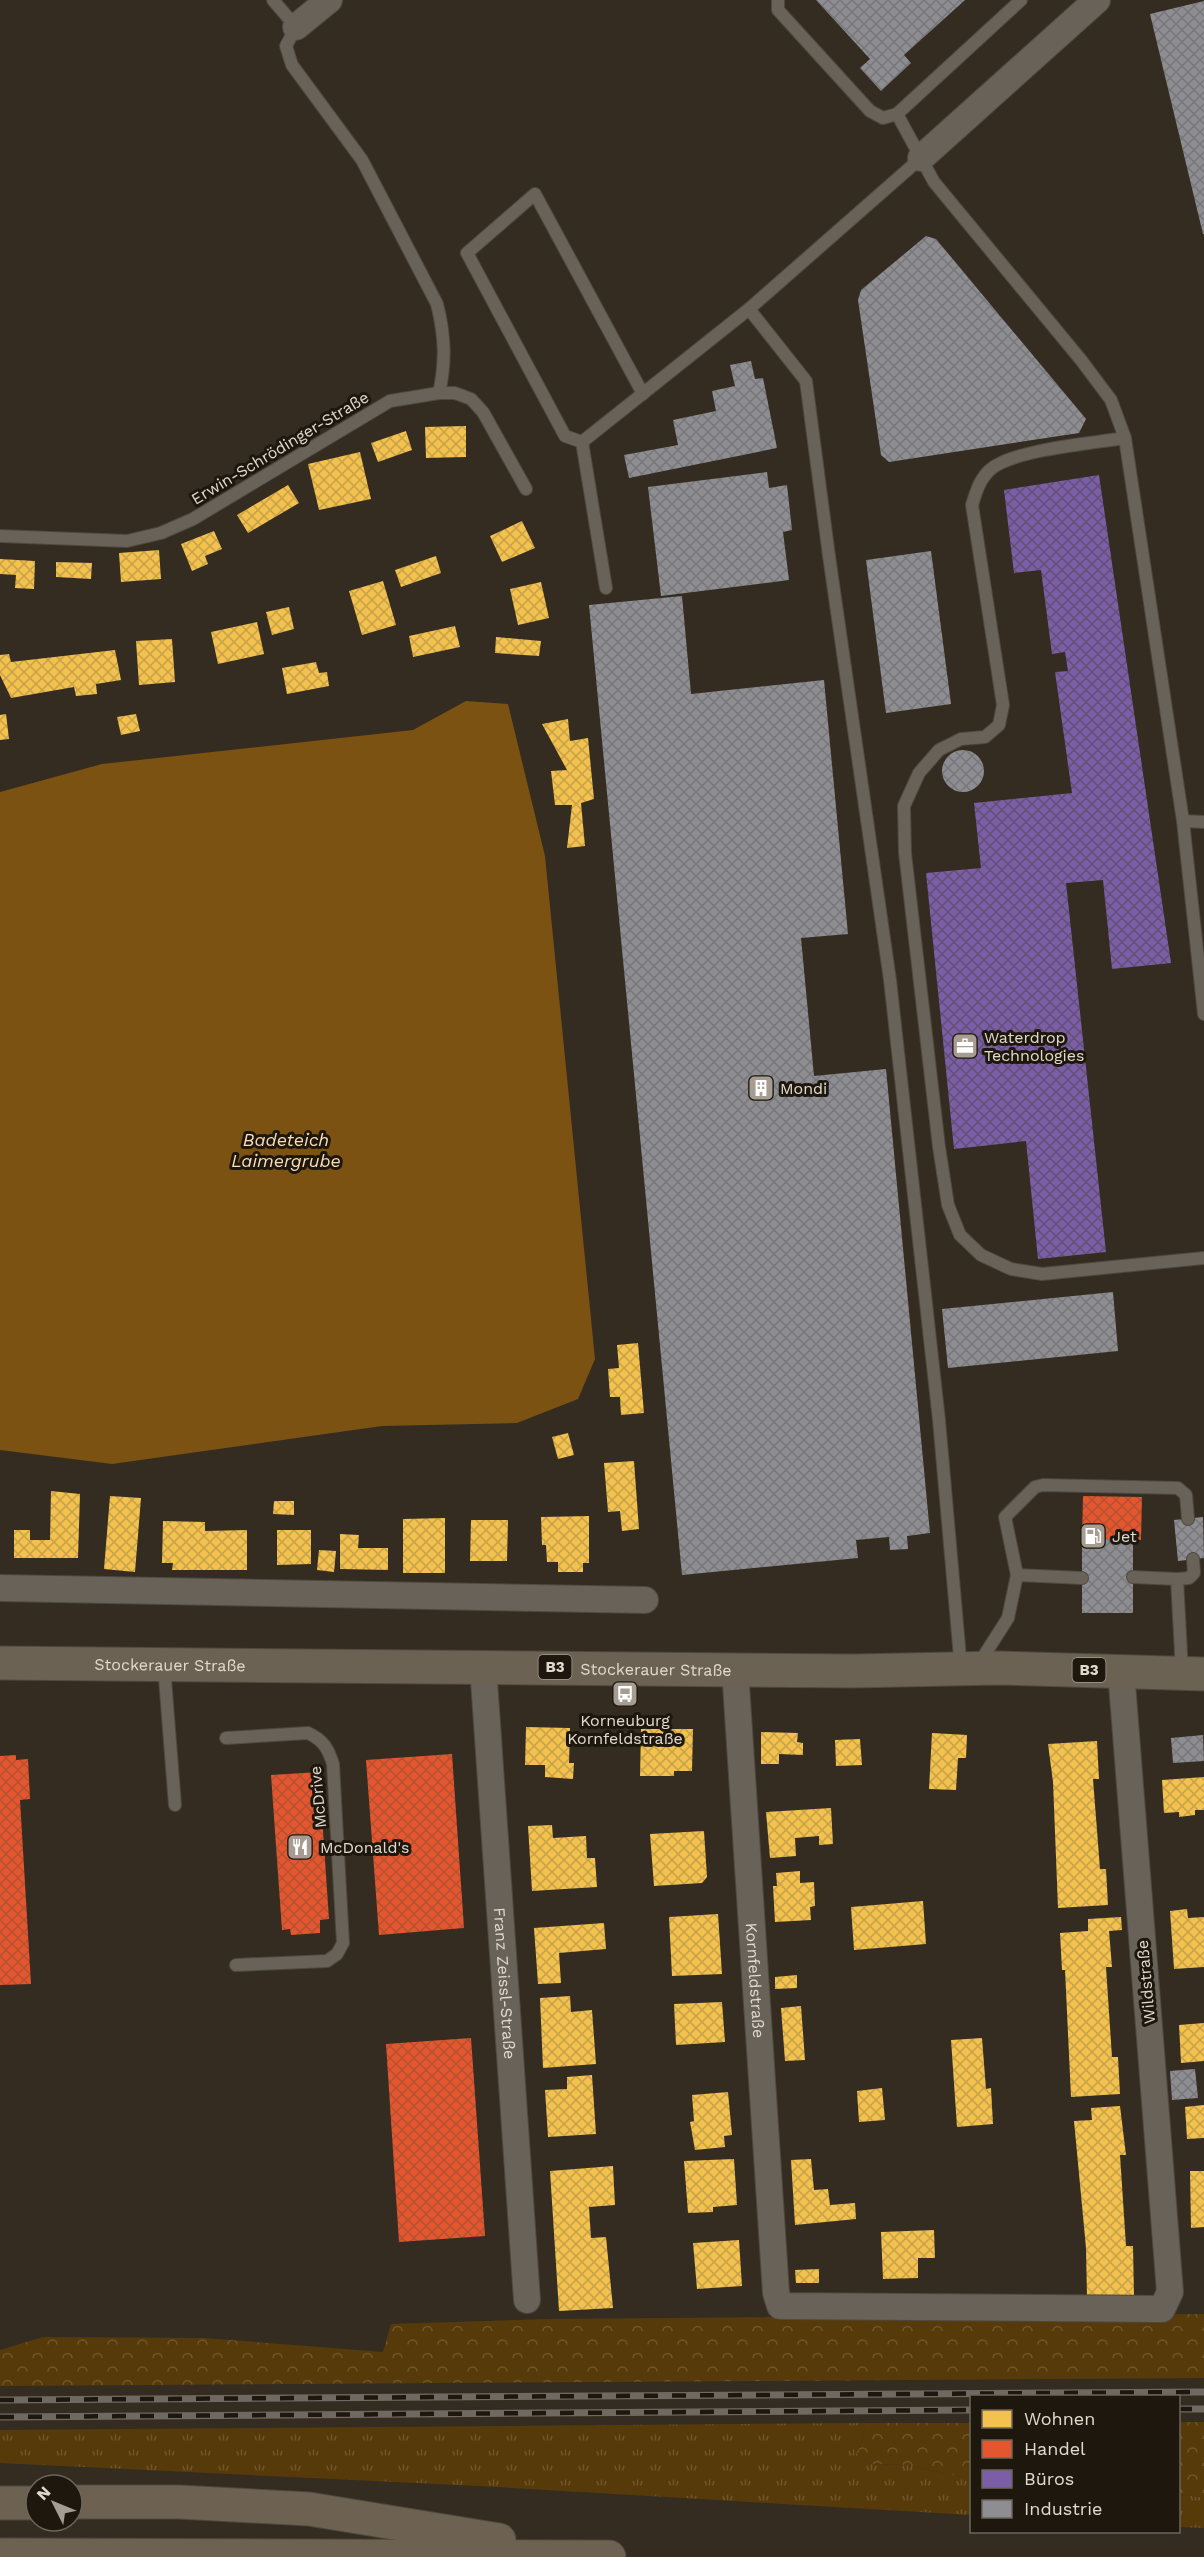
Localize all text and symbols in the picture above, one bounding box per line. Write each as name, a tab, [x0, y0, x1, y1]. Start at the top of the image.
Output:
street label: Erwin-Schrödinger-Straße	[188, 387, 372, 509]
place label: Waterdrop Technologies	[984, 1028, 1084, 1065]
office icon: Waterdrop Technologies	[950, 1031, 980, 1061]
building icon: Mondi	[746, 1073, 776, 1103]
place label: Mondi	[780, 1079, 827, 1098]
water label: Badeteich Laimergrube	[231, 1129, 341, 1171]
fuel station icon: Jet	[1078, 1521, 1108, 1551]
place label: Jet	[1112, 1527, 1137, 1546]
street label: Stockerauer Straße	[94, 1654, 246, 1675]
road number: B3	[538, 1655, 572, 1679]
road number: B3	[1072, 1658, 1106, 1682]
street label: Stockerauer Straße	[580, 1659, 732, 1679]
bus stop icon: Korneuburg Kornfeldstraße	[610, 1679, 640, 1709]
place label: Korneuburg Kornfeldstraße	[567, 1711, 683, 1748]
street label: McDrive	[306, 1765, 330, 1829]
restaurant icon: McDonald's	[285, 1832, 315, 1862]
place label: McDonald's	[320, 1838, 410, 1857]
street label: Franz Zeissl-Straße	[490, 1907, 520, 2060]
street label: Kornfeldstraße	[742, 1922, 769, 2039]
street label: Wildstraße	[1133, 1939, 1159, 2025]
legend	[970, 2395, 1180, 2533]
text: Wohnen	[1024, 2408, 1095, 2429]
text: Handel	[1024, 2438, 1086, 2459]
text: Büros	[1024, 2468, 1074, 2489]
north arrow	[24, 2473, 84, 2533]
text: N	[32, 2482, 54, 2504]
text: Industrie	[1024, 2498, 1102, 2519]

